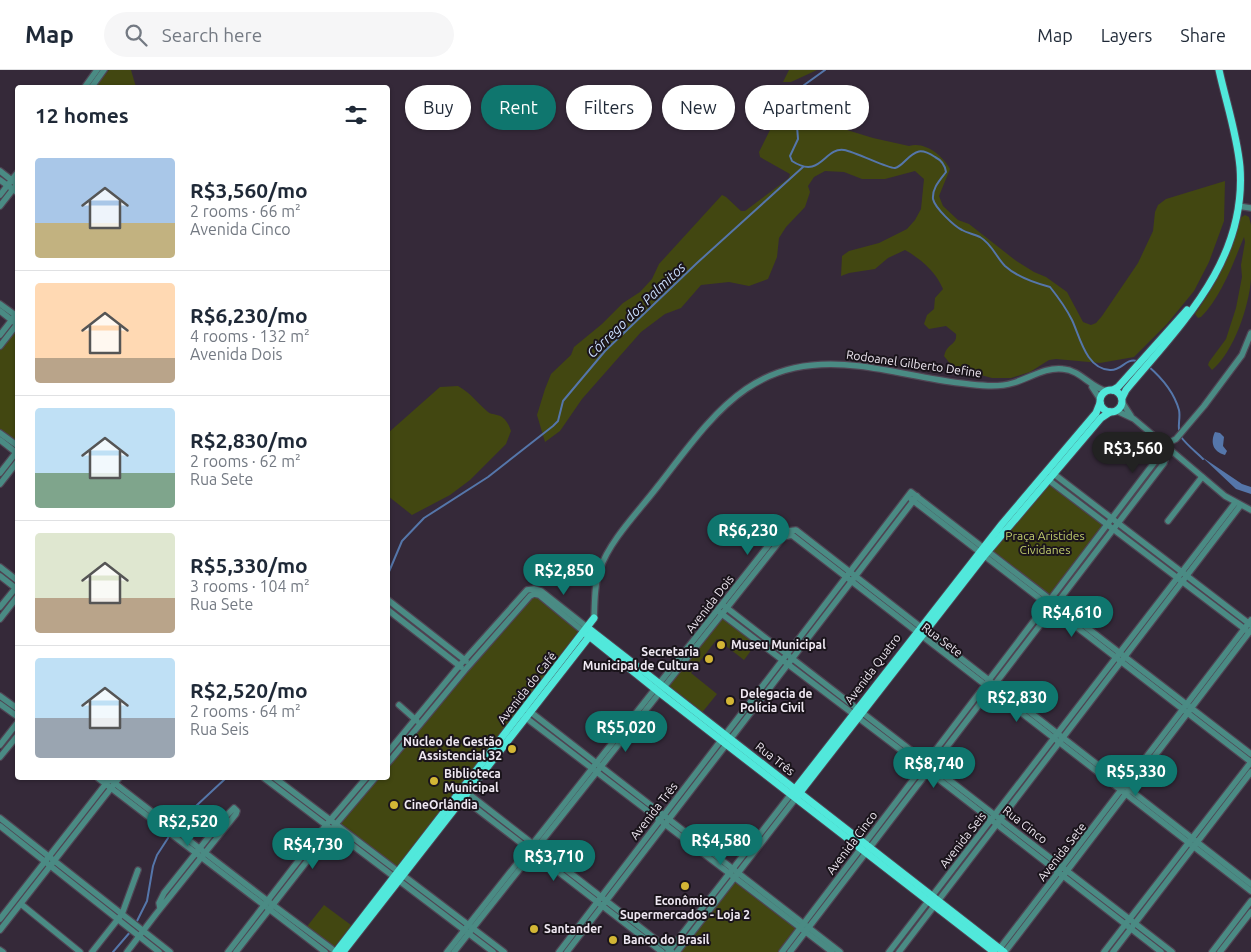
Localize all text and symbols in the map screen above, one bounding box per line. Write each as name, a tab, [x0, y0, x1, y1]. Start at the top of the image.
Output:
search box	[104, 12, 454, 57]
text: Map	[25, 21, 74, 48]
icon: search	[122, 21, 150, 49]
text: Search here	[162, 24, 262, 46]
text: Map	[1037, 25, 1073, 45]
text: Layers	[1101, 25, 1152, 45]
text: Share	[1180, 25, 1226, 45]
chip: Buy	[405, 85, 471, 130]
chip: Rent	[481, 85, 556, 130]
chip: Filters	[566, 85, 652, 130]
chip: New	[662, 85, 735, 130]
chip: Apartment	[745, 85, 869, 130]
icon: filters	[342, 101, 370, 129]
text: 12 homes	[35, 103, 129, 127]
icon: home	[75, 178, 135, 238]
text: R$3,560/mo	[190, 178, 308, 202]
text: 2 rooms · 66 m²	[190, 202, 301, 220]
text: Avenida Cinco	[190, 220, 291, 238]
water label: Córrego dos Palmitos	[584, 259, 689, 361]
icon: home	[75, 303, 135, 363]
text: R$6,230/mo	[190, 303, 308, 327]
text: 4 rooms · 132 m²	[190, 327, 310, 345]
text: Avenida Dois	[190, 345, 283, 363]
street label: Rodoanel Gilberto Define	[845, 348, 983, 379]
icon: home	[75, 428, 135, 488]
text: R$2,830/mo	[190, 428, 308, 452]
pin: R$3,560	[1087, 432, 1179, 474]
text: R$3,560	[1103, 439, 1163, 457]
text: 2 rooms · 62 m²	[190, 452, 301, 470]
text: Rua Sete	[190, 470, 253, 488]
pin: R$6,230	[702, 514, 794, 556]
text: R$6,230	[718, 521, 778, 539]
park label: Praça Aristides Cividanes	[1005, 529, 1085, 556]
icon: home	[75, 553, 135, 613]
text: R$5,330/mo	[190, 553, 308, 577]
pin: R$2,850	[518, 554, 610, 596]
text: R$2,850	[534, 561, 594, 579]
street label: Avenida Dois	[683, 572, 736, 635]
text: 3 rooms · 104 m²	[190, 577, 310, 595]
text: Rua Sete	[190, 595, 253, 613]
pin: R$4,610	[1026, 596, 1118, 638]
text: R$4,610	[1042, 603, 1102, 621]
street label: Rua Sete	[919, 620, 965, 659]
street label: Avenida Quatro	[842, 631, 903, 706]
place label: Museu Municipal	[731, 638, 826, 651]
marker: Museu Municipal	[715, 639, 727, 651]
place label: Secretaria Municipal de Cultura	[583, 645, 699, 672]
street label: Avenida do Café	[495, 649, 559, 726]
marker: Secretaria Municipal de Cultura	[703, 653, 715, 665]
icon: home	[75, 678, 135, 738]
text: R$2,520/mo	[190, 678, 308, 702]
pin: R$2,830	[971, 680, 1063, 723]
place label: Delegacia de Polícia Civil	[740, 687, 813, 714]
text: R$2,830	[987, 688, 1047, 706]
marker: Delegacia de Polícia Civil	[724, 695, 736, 707]
text: 2 rooms · 64 m²	[190, 702, 301, 720]
pin: R$5,020	[580, 710, 672, 753]
text: R$5,020	[596, 718, 656, 736]
text: Rua Seis	[190, 720, 249, 738]
place label: Núcleo de Gestão Assistencial 32	[403, 735, 502, 762]
street label: Rua Três	[753, 739, 797, 778]
marker: Núcleo de Gestão Assistencial 32	[506, 743, 518, 755]
pin: R$8,740	[888, 746, 980, 789]
text: R$8,740	[904, 754, 964, 772]
pin: R$5,330	[1090, 754, 1182, 797]
text: R$5,330	[1106, 762, 1166, 780]
place label: Biblioteca Municipal	[444, 767, 501, 794]
marker: Biblioteca Municipal	[428, 775, 440, 787]
street label: Avenida Três	[627, 780, 680, 842]
place label: CineOrlândia	[404, 798, 478, 811]
marker: CineOrlândia	[388, 799, 400, 811]
street label: Rua Cinco	[1000, 803, 1050, 846]
pin: R$2,520	[142, 804, 234, 847]
street label: Avenida Cinco	[824, 809, 880, 877]
street label: Avenida Seis	[937, 809, 988, 870]
text: R$2,520	[158, 812, 218, 830]
street label: Avenida Sete	[1035, 820, 1088, 883]
pin: R$4,580	[675, 824, 767, 866]
pin: R$4,730	[267, 828, 359, 870]
text: R$4,580	[691, 831, 751, 849]
text: R$4,730	[283, 835, 343, 853]
pin: R$3,710	[508, 840, 600, 882]
text: R$3,710	[524, 847, 584, 865]
marker: Econômico Supermercados - Loja 2	[679, 880, 691, 892]
place label: Econômico Supermercados - Loja 2	[620, 894, 750, 921]
place label: Santander	[544, 922, 602, 935]
marker: Santander	[528, 923, 540, 935]
place label: Banco do Brasil	[623, 933, 710, 946]
marker: Banco do Brasil	[607, 934, 619, 946]

